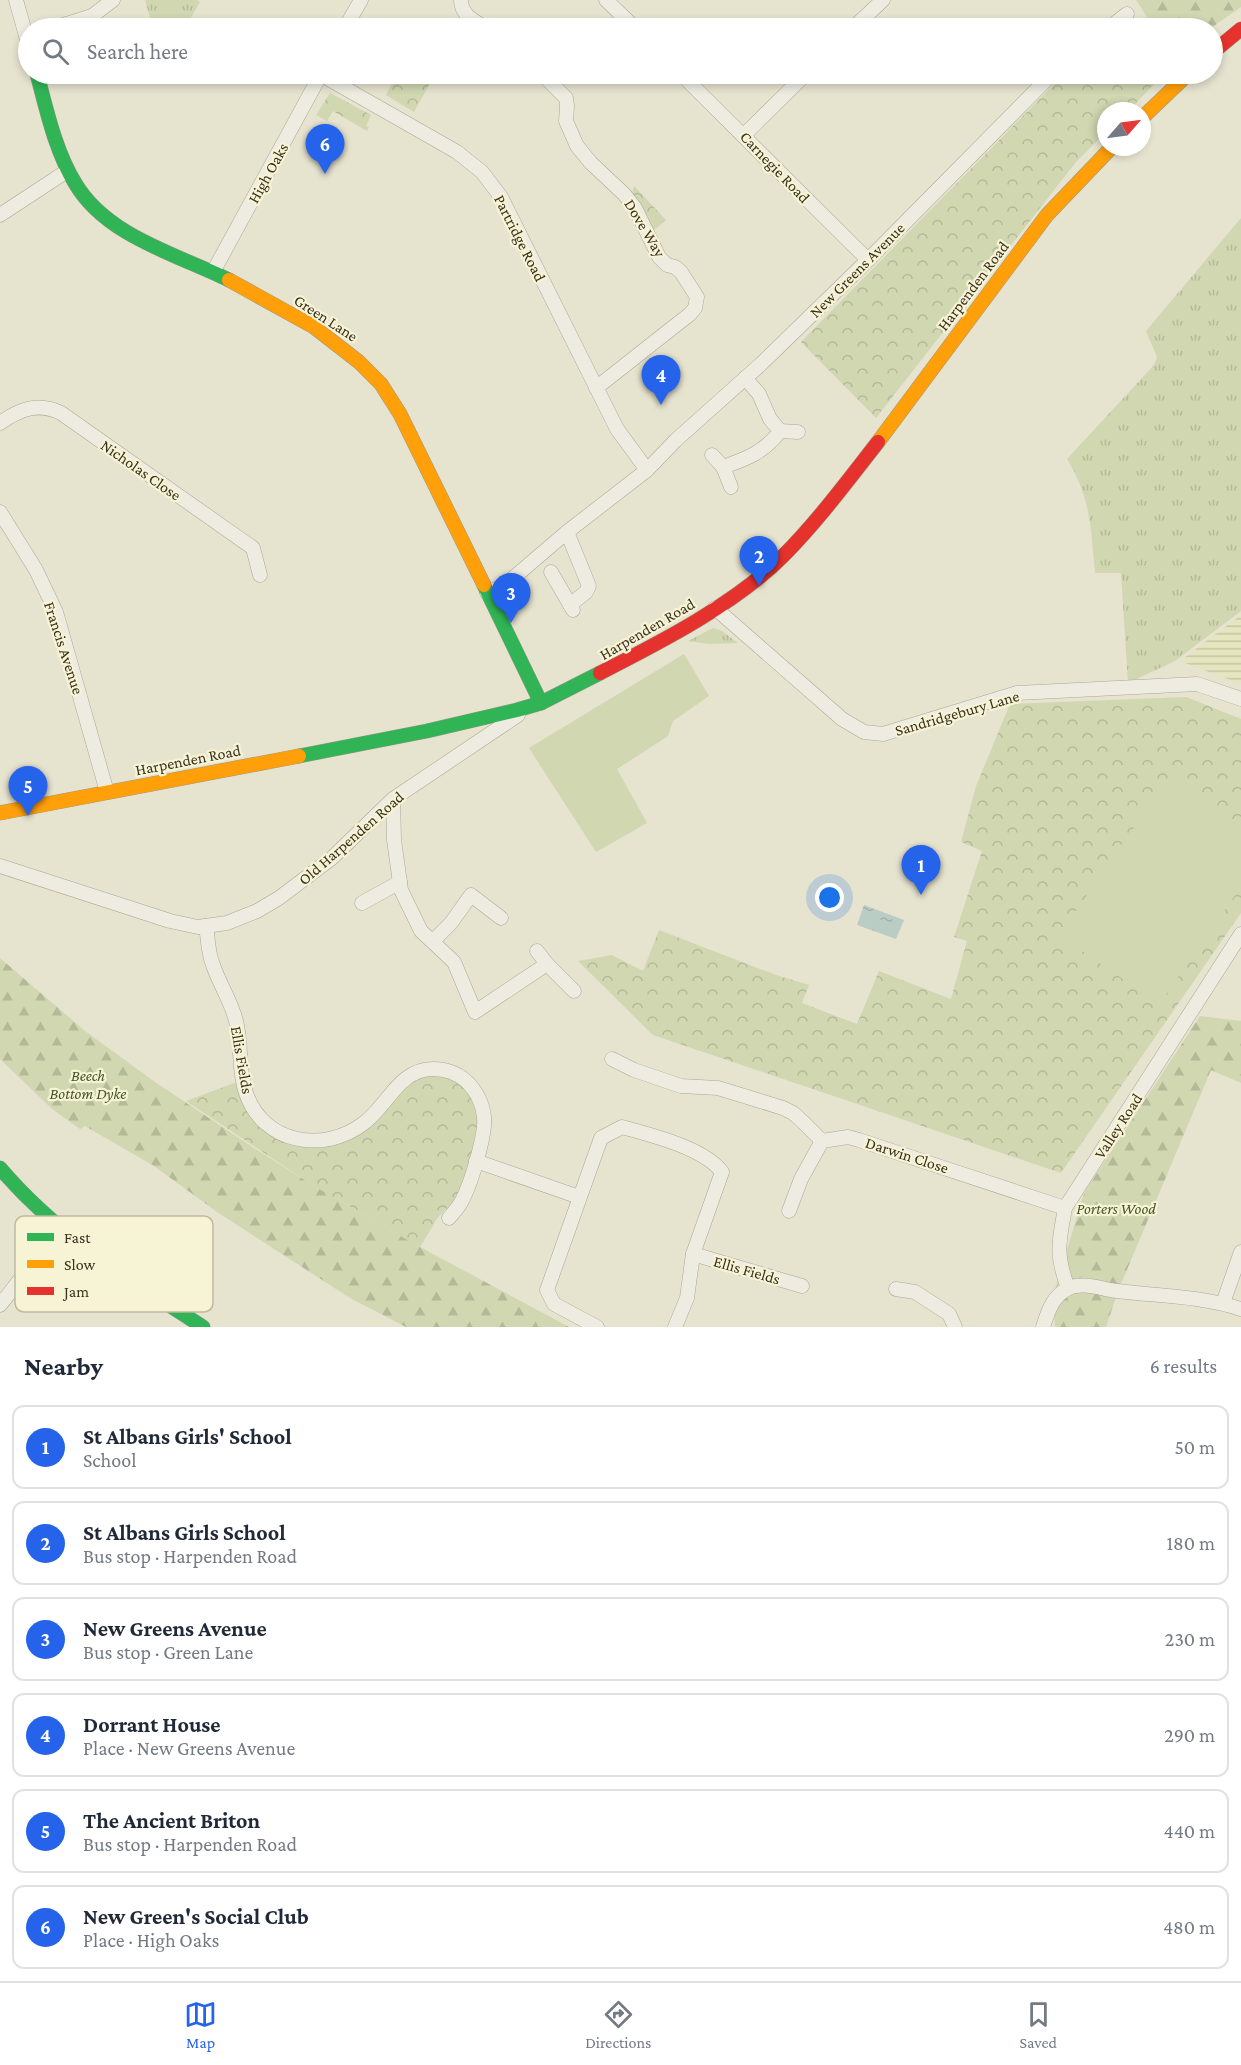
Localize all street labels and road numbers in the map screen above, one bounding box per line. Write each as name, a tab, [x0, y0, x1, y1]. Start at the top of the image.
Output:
street label: Carnegie Road	[736, 128, 814, 207]
street label: High Oaks	[245, 140, 292, 206]
street label: Partridge Road	[490, 192, 549, 285]
street label: Dove Way	[620, 196, 669, 261]
street label: New Greens Avenue	[806, 219, 908, 321]
street label: Harpenden Road	[934, 238, 1013, 334]
street label: Green Lane	[291, 291, 361, 345]
street label: Nicholas Close	[98, 436, 184, 504]
street label: Harpenden Road	[596, 595, 699, 664]
street label: Francis Avenue	[41, 600, 87, 696]
street label: Sandridgebury Lane	[893, 687, 1021, 740]
street label: Harpenden Road	[134, 741, 243, 780]
street label: Old Harpenden Road	[295, 787, 408, 889]
street label: Ellis Fields	[228, 1025, 256, 1095]
street label: Valley Road	[1091, 1090, 1146, 1162]
street label: Darwin Close	[863, 1134, 951, 1176]
street label: Ellis Fields	[712, 1252, 782, 1288]

